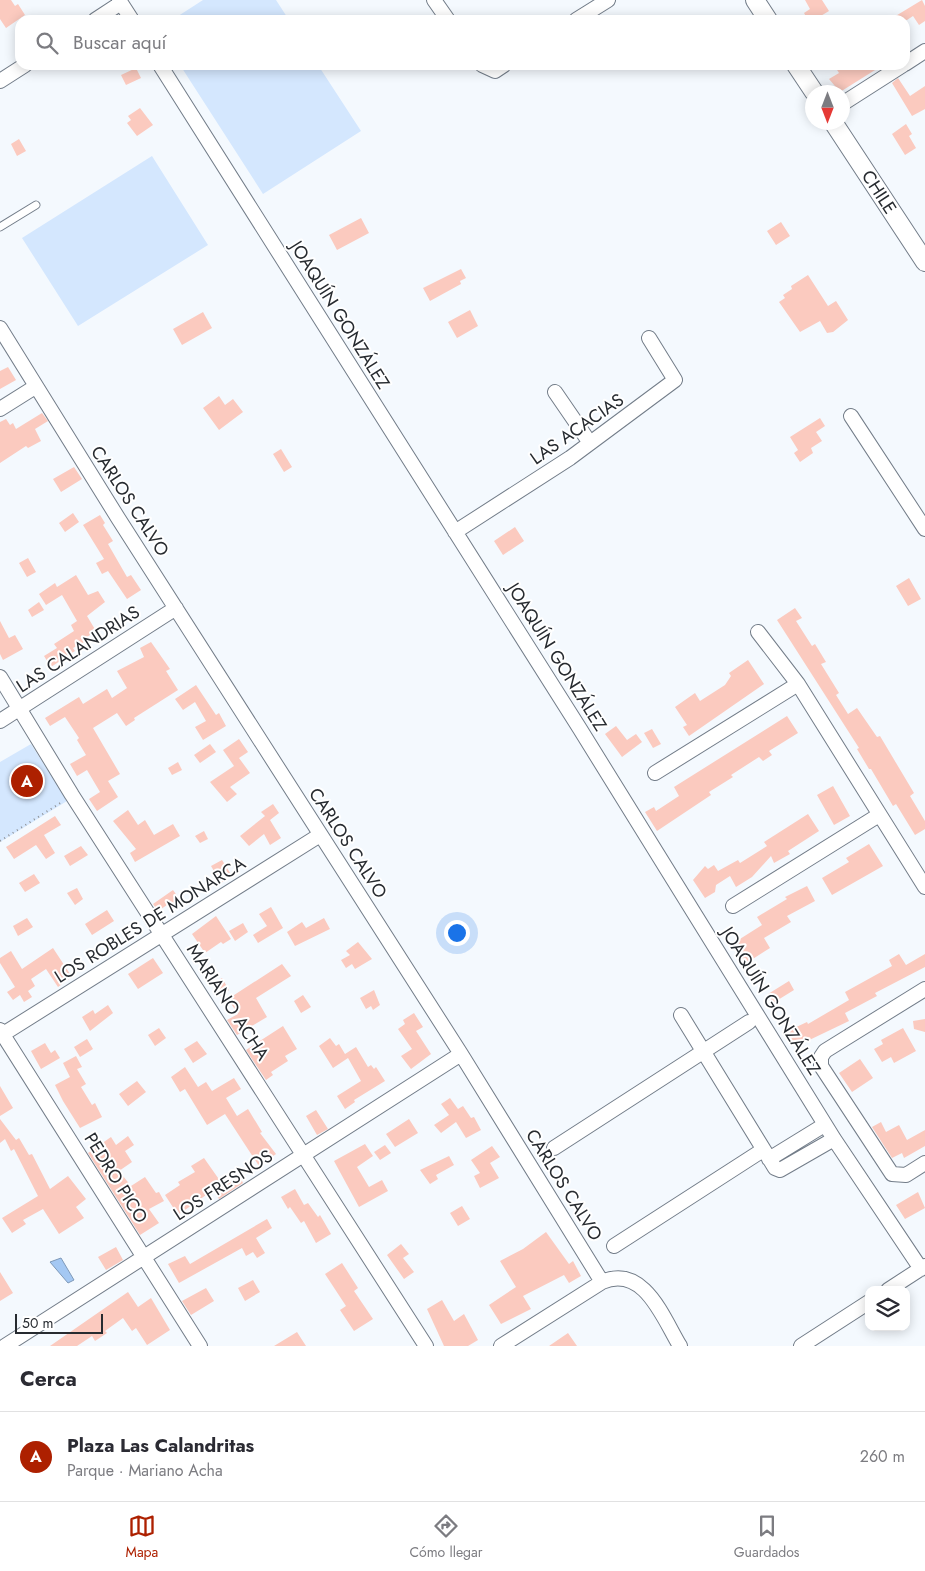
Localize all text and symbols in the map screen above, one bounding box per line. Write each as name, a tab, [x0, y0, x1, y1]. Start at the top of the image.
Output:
search box	[15, 15, 910, 70]
icon: search	[33, 29, 61, 57]
text: Buscar aquí	[73, 29, 167, 56]
north arrow	[805, 85, 850, 130]
street label: CHILE	[855, 165, 903, 219]
street label: JOAQUÍN GONZÁLEZ	[283, 234, 396, 394]
street label: LAS ACACIAS	[525, 387, 629, 471]
street label: CARLOS CALVO	[84, 441, 176, 561]
street label: JOAQUÍN GONZÁLEZ	[500, 576, 613, 736]
street label: LAS CALANDRIAS	[11, 599, 145, 699]
pin: A	[11, 762, 43, 800]
street label: CARLOS CALVO	[302, 783, 394, 903]
street label: LOS ROBLES DE MONARCA	[49, 850, 251, 990]
your location	[444, 920, 470, 946]
street label: JOAQUÍN GONZÁLEZ	[714, 920, 827, 1080]
street label: MARIANO ACHA	[180, 938, 276, 1066]
street label: CARLOS CALVO	[519, 1124, 609, 1246]
street label: PEDRO PICO	[78, 1128, 154, 1228]
street label: LOS FRESNOS	[168, 1143, 278, 1227]
map controls	[865, 1286, 910, 1331]
button: layers	[865, 1286, 910, 1331]
scale bar	[15, 1311, 102, 1334]
text: 50 m	[22, 1313, 53, 1333]
text: Cerca	[20, 1364, 77, 1394]
text: Plaza Las Calandritas	[67, 1432, 254, 1459]
text: A	[30, 1445, 42, 1468]
text: 260 m	[860, 1445, 905, 1468]
text: Parque · Mariano Acha	[67, 1459, 223, 1482]
tab: Mapa	[126, 1512, 158, 1562]
tab: Cómo llegar	[409, 1512, 483, 1562]
tab: Guardados	[734, 1512, 799, 1562]

